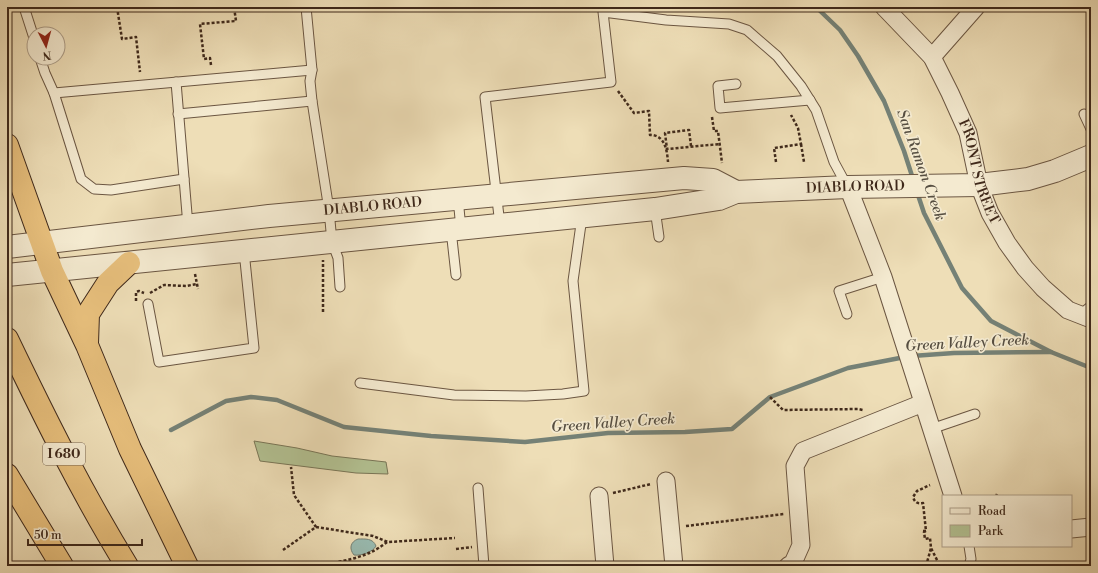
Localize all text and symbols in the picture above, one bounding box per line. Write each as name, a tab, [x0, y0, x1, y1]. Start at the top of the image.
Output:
north arrow	[26, 26, 66, 66]
text: N	[42, 48, 52, 62]
water label: San Ramon Creek	[892, 107, 950, 223]
street label: FRONT STREET	[954, 117, 1004, 228]
street label: DIABLO ROAD	[806, 177, 905, 198]
street label: DIABLO ROAD	[323, 193, 423, 220]
water label: Green Valley Creek	[904, 330, 1030, 356]
water label: Green Valley Creek	[550, 409, 676, 437]
road number: I 680	[43, 443, 85, 465]
legend	[942, 495, 1072, 547]
text: Road	[978, 504, 1006, 519]
scale bar	[28, 521, 142, 547]
text: Park	[978, 524, 1004, 539]
text: 50 m	[34, 528, 62, 543]

